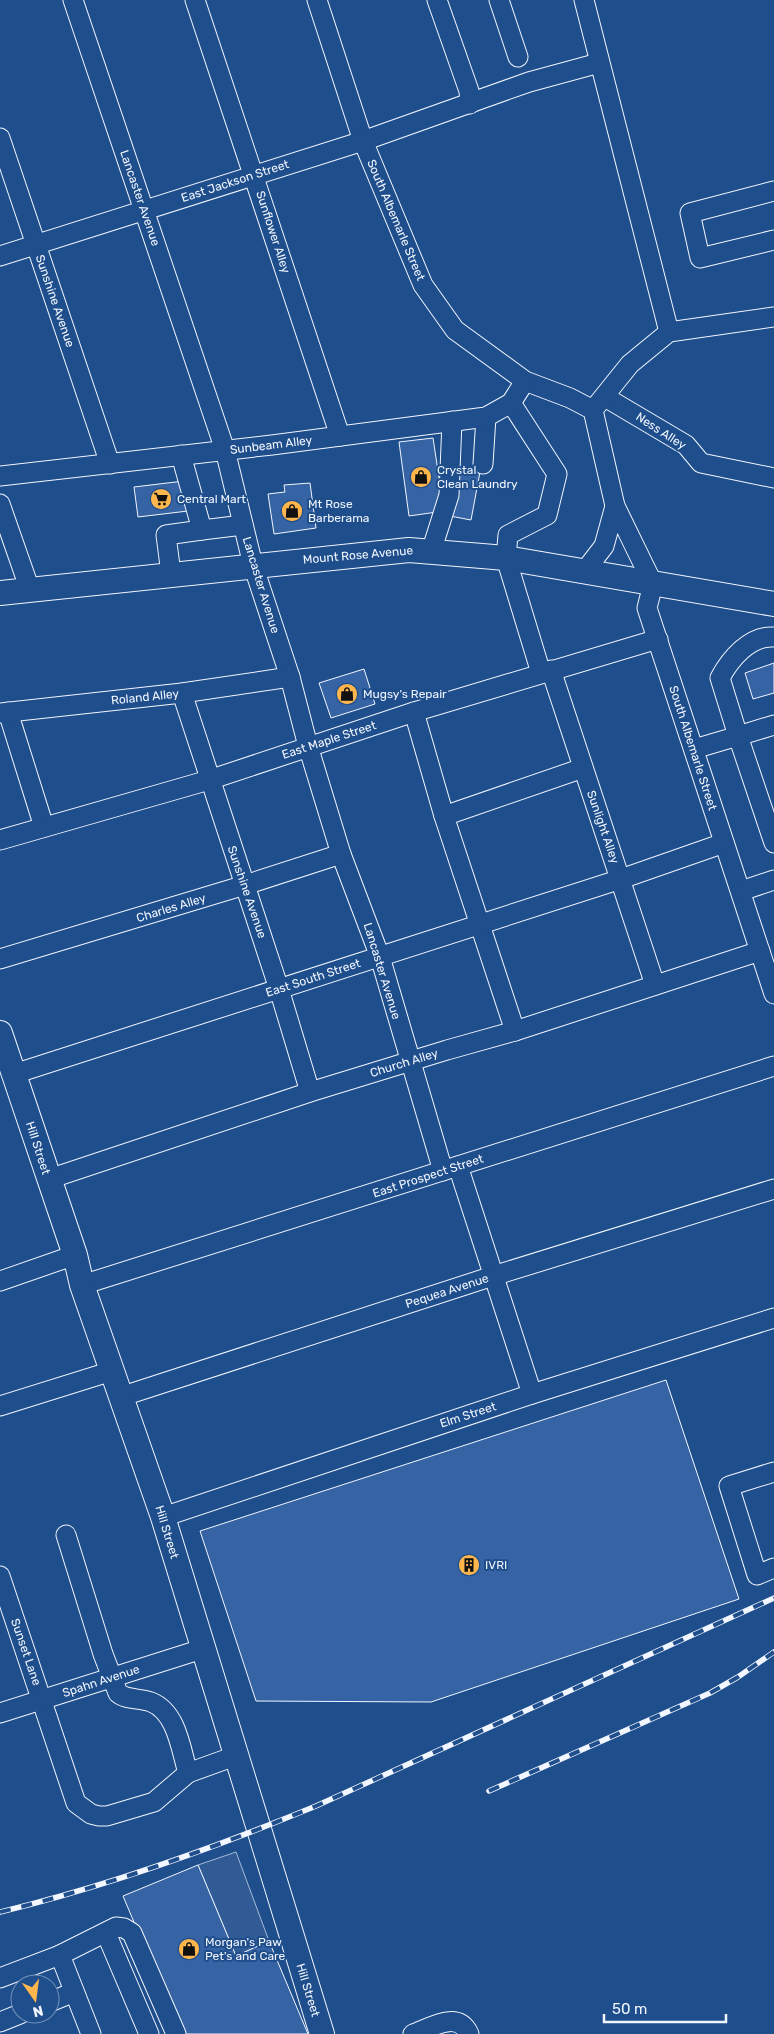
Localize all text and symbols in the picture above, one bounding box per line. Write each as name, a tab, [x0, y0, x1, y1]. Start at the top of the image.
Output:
street label: Lancaster Avenue	[117, 148, 163, 248]
street label: East Jackson Street	[179, 157, 291, 205]
street label: South Albemarle Street	[364, 157, 428, 283]
street label: Sunflower Alley	[253, 189, 293, 275]
street label: Sunshine Avenue	[33, 253, 77, 349]
street label: Ness Alley	[633, 410, 689, 453]
street label: Sunbeam Alley	[229, 433, 313, 457]
place label: Crystal Clean Laundry	[437, 463, 518, 491]
shop icon: Crystal Clean Laundry	[409, 465, 433, 489]
supermarket icon: Central Mart	[149, 487, 173, 511]
place label: Central Mart	[177, 492, 246, 506]
place label: Mt Rose Barberama	[308, 497, 369, 525]
shop icon: Mt Rose Barberama	[280, 499, 304, 523]
street label: Lancaster Avenue	[240, 535, 282, 635]
street label: Mount Rose Avenue	[302, 543, 414, 567]
shop icon: Mugsy's Repair	[335, 682, 359, 706]
street label: South Albemarle Street	[666, 684, 720, 812]
street label: Roland Alley	[110, 686, 180, 708]
place label: Mugsy's Repair	[363, 687, 447, 701]
street label: East Maple Street	[280, 718, 378, 762]
street label: Sunlight Alley	[584, 789, 622, 866]
street label: Sunshine Avenue	[225, 844, 269, 940]
street label: Charles Alley	[135, 891, 208, 925]
street label: Lancaster Avenue	[361, 921, 403, 1021]
street label: East South Street	[264, 956, 362, 1000]
street label: Church Alley	[368, 1046, 440, 1080]
street label: Hill Street	[23, 1120, 53, 1177]
street label: East Prospect Street	[371, 1151, 485, 1201]
street label: Pequea Avenue	[404, 1271, 491, 1311]
street label: Elm Street	[438, 1399, 498, 1431]
street label: Hill Street	[152, 1504, 182, 1561]
building icon: IVRI	[457, 1553, 481, 1577]
place label: IVRI	[485, 1558, 507, 1572]
street label: Sunset Lane	[8, 1617, 44, 1688]
street label: Spahn Avenue	[61, 1662, 142, 1700]
place label: Morgan's Paw Pet's and Care	[205, 1935, 285, 1963]
shop icon: Morgan's Paw Pet's and Care	[177, 1937, 201, 1961]
street label: Hill Street	[293, 1962, 323, 2019]
north arrow	[10, 1974, 60, 2024]
scale bar	[604, 1992, 726, 2024]
text: 50 m	[612, 2000, 647, 2018]
text: N	[31, 2002, 45, 2021]

